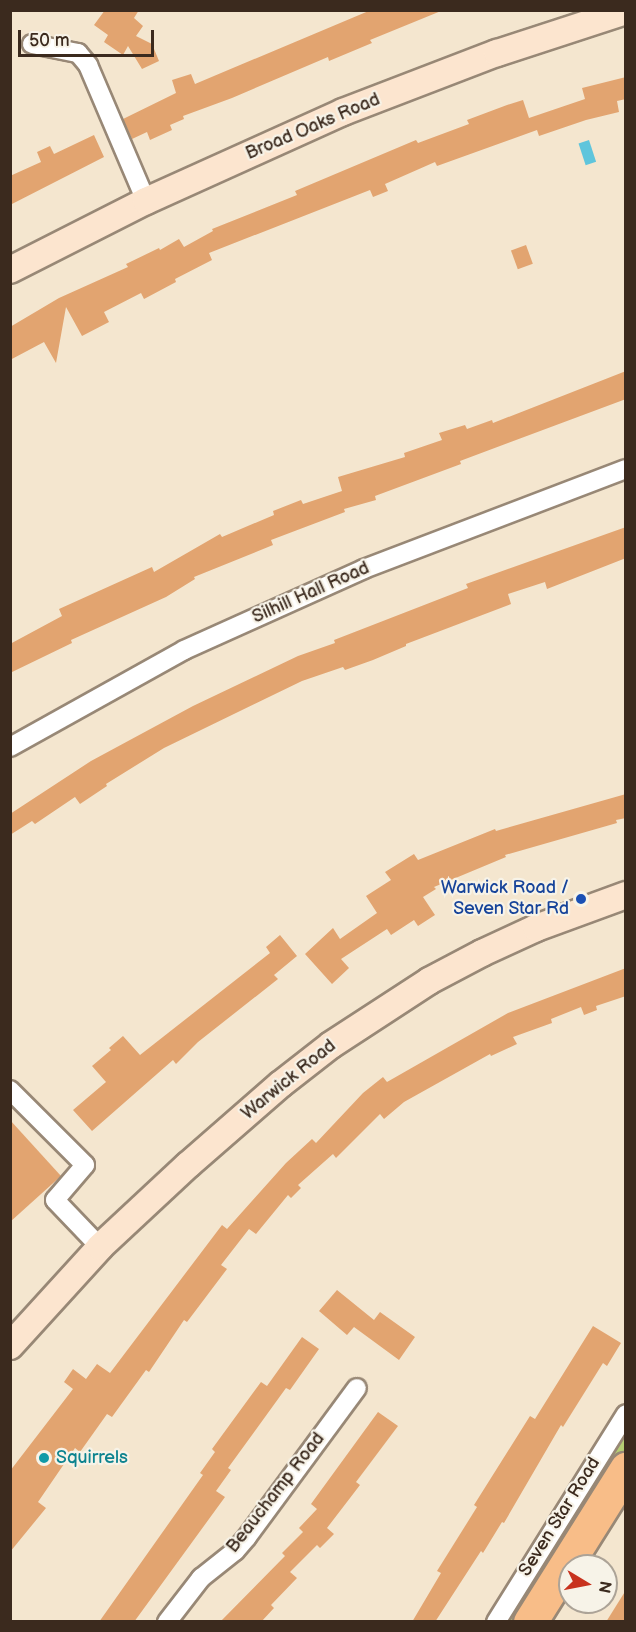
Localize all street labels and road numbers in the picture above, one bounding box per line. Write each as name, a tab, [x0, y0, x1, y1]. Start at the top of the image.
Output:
street label: Broad Oaks Road	[243, 89, 383, 165]
street label: Silhill Hall Road	[249, 558, 373, 628]
street label: Warwick Road	[237, 1035, 341, 1125]
street label: Beauchamp Road	[222, 1429, 330, 1557]
street label: Seven Star Road	[515, 1453, 605, 1581]

